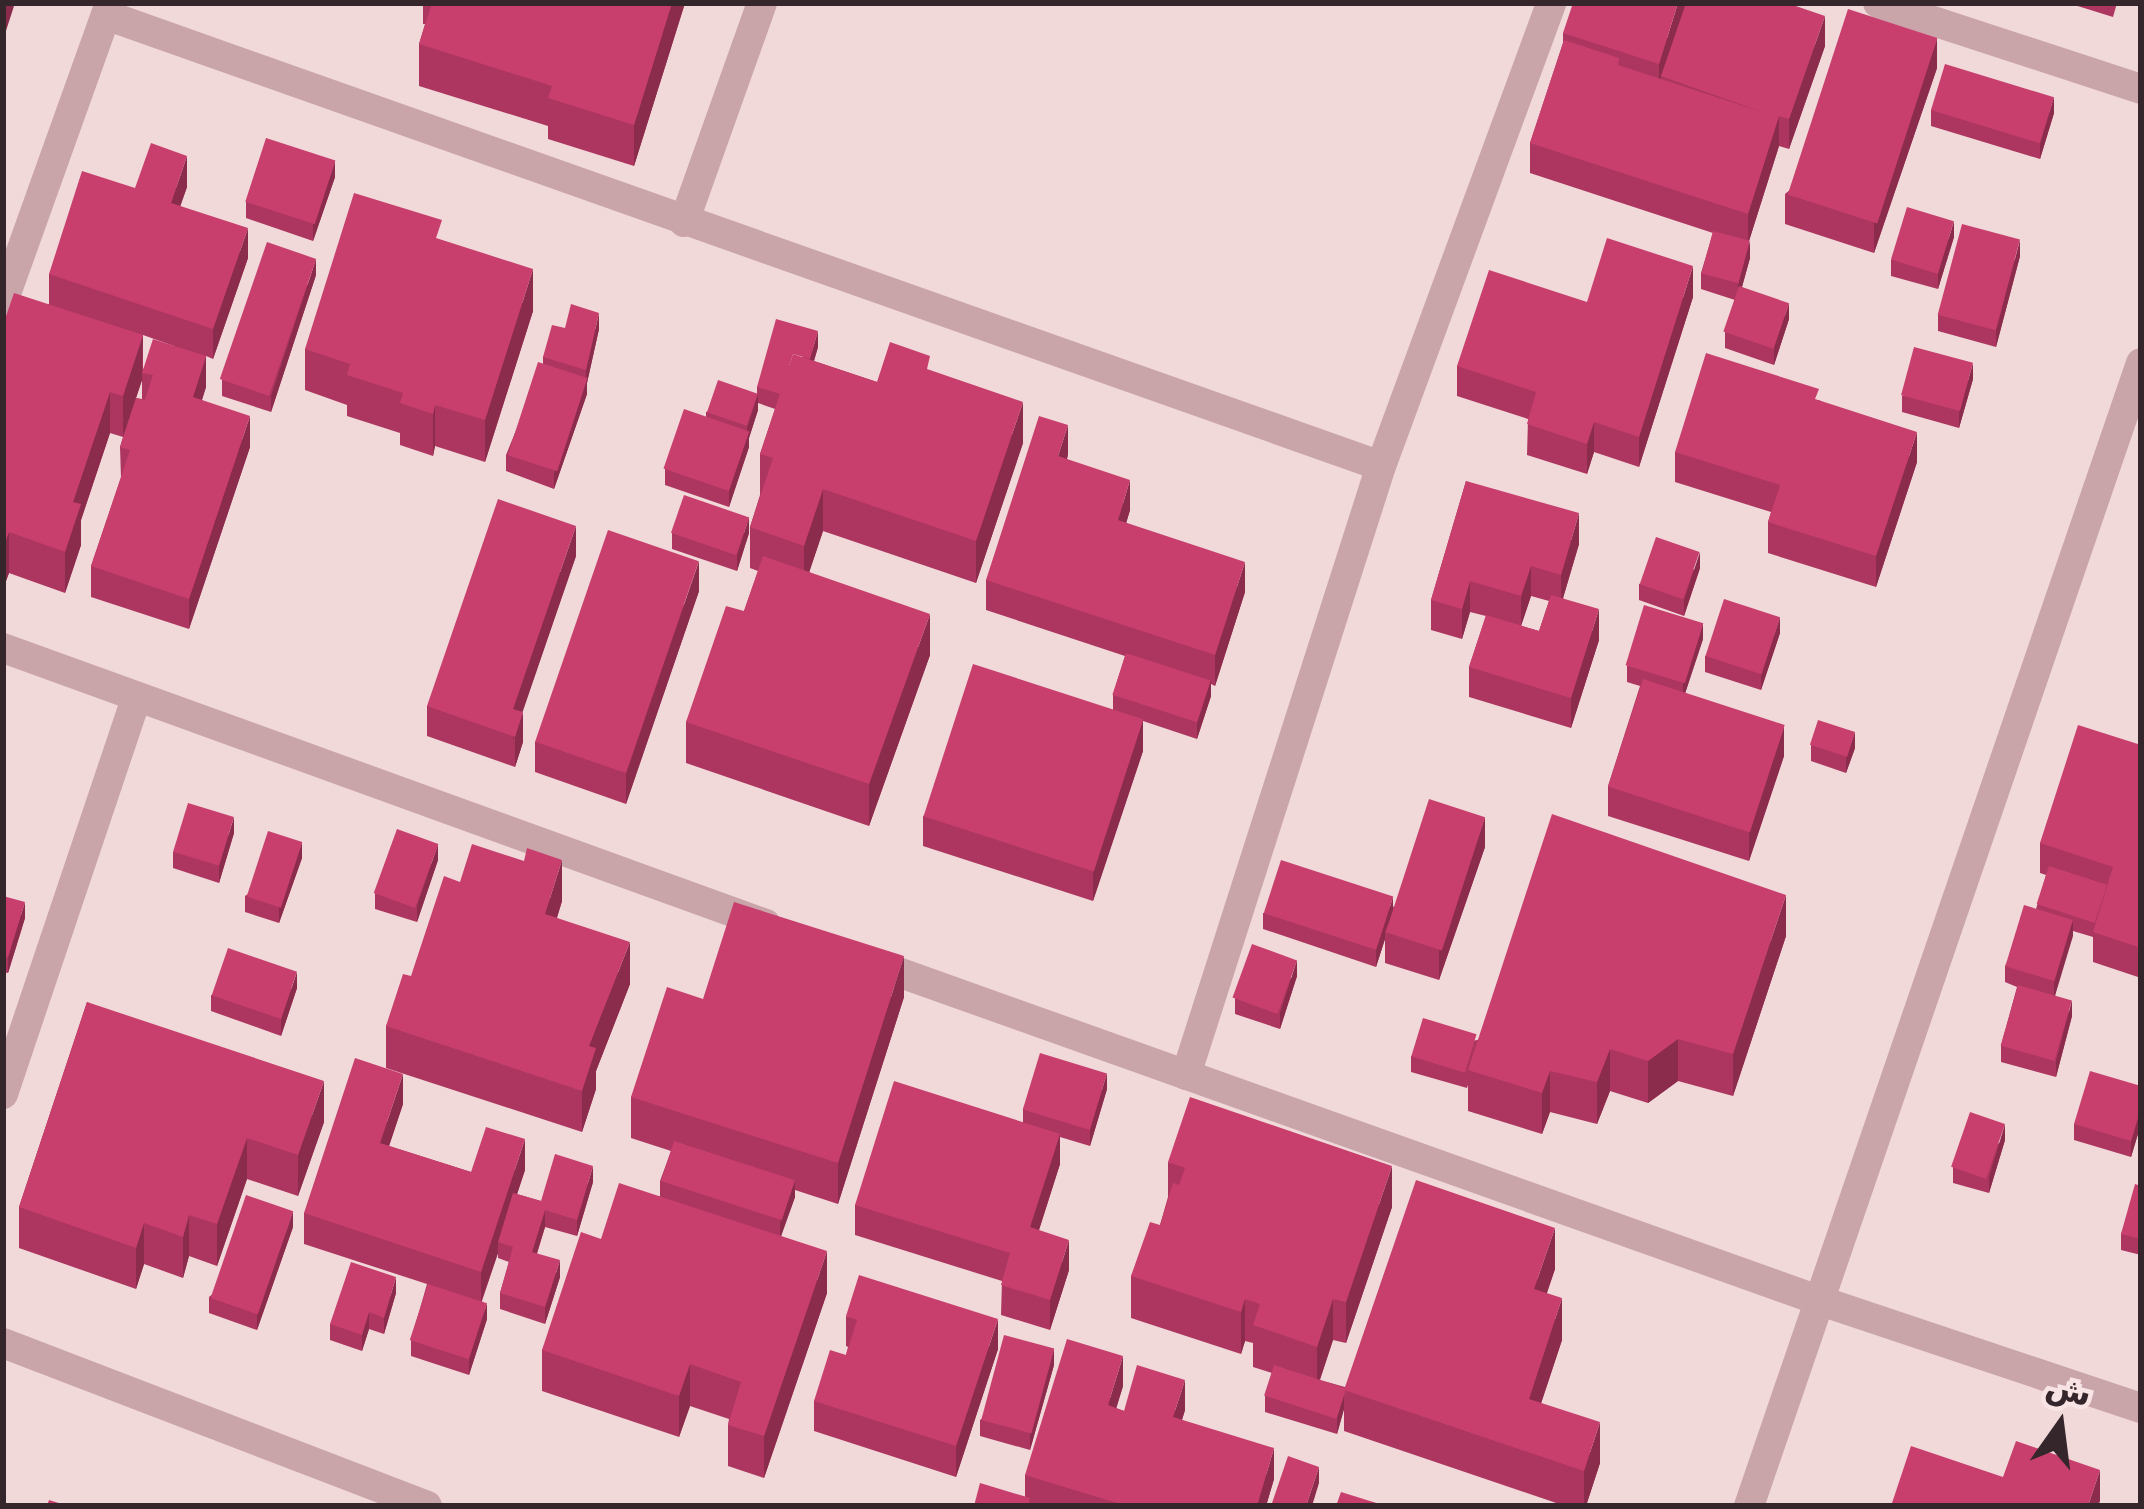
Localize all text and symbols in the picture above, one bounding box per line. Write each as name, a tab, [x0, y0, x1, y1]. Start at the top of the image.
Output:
north arrow	[2000, 1365, 2120, 1485]
text: ش	[2042, 1365, 2096, 1414]

